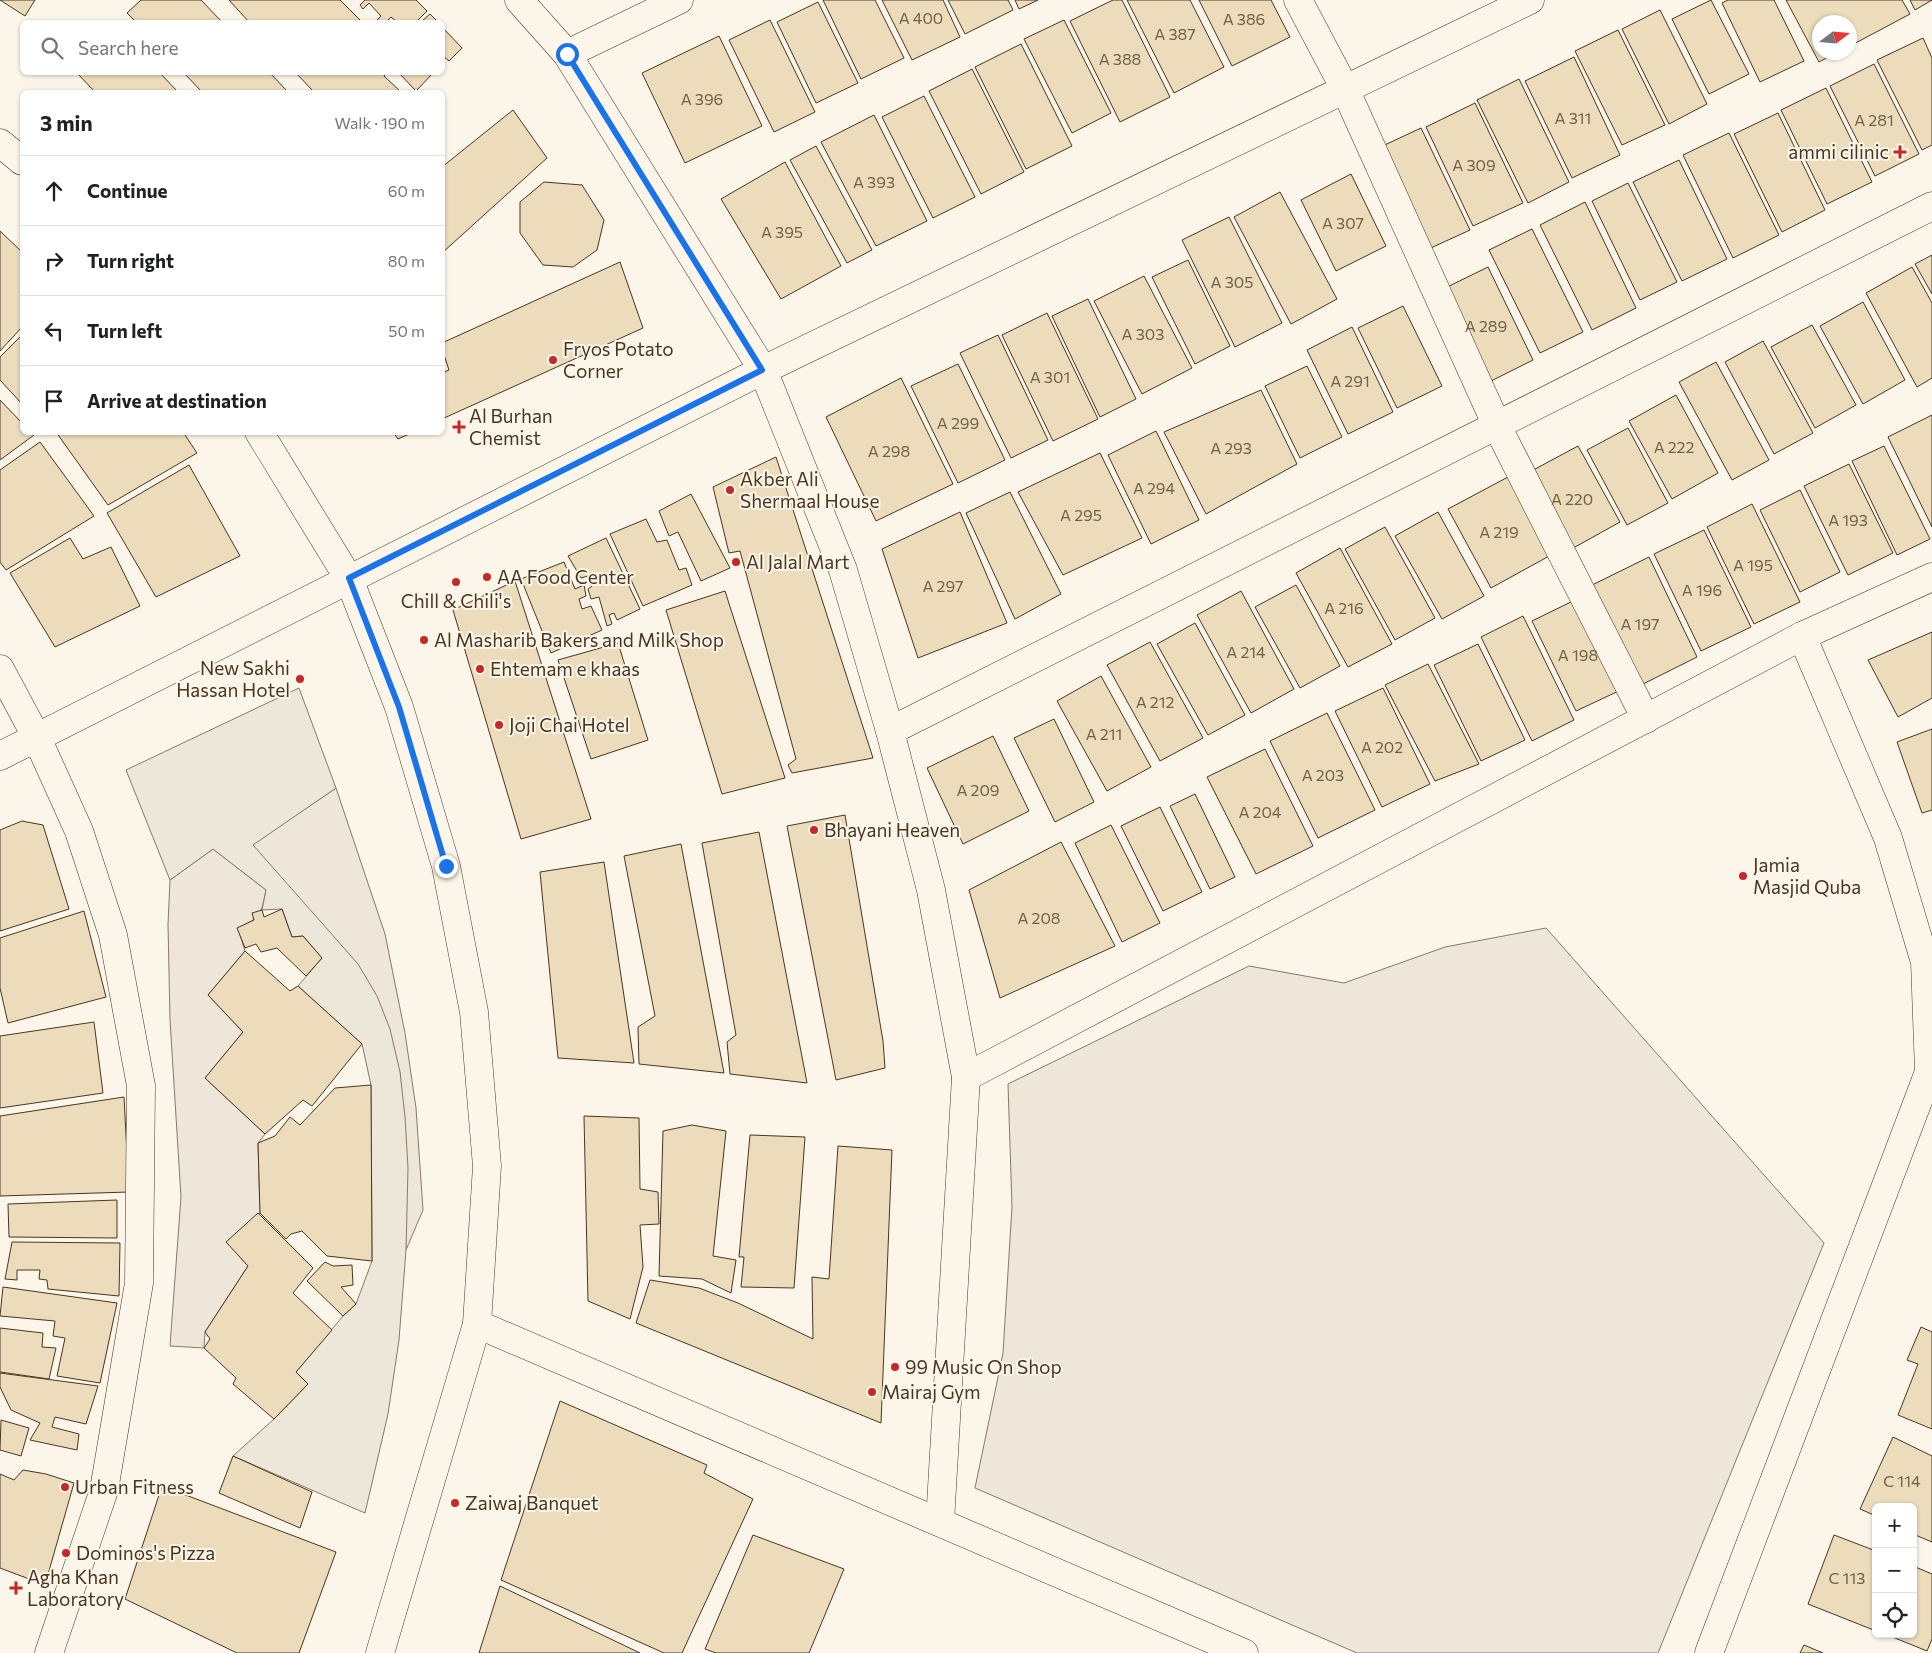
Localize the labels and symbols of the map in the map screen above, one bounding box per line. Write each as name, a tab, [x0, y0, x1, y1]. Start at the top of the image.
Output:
house number: A 400	[899, 8, 943, 27]
house number: A 386	[1223, 9, 1265, 28]
north arrow	[1812, 15, 1857, 60]
house number: A 387	[1154, 24, 1196, 43]
route start	[556, 43, 579, 66]
house number: A 388	[1099, 49, 1141, 68]
house number: A 396	[681, 89, 723, 108]
house number: A 311	[1555, 108, 1591, 127]
house number: A 281	[1854, 110, 1894, 129]
place label: ammi cilinic	[1788, 140, 1889, 163]
marker: ammi cilinic	[1893, 145, 1907, 159]
house number: A 309	[1452, 155, 1496, 174]
house number: A 393	[853, 172, 895, 191]
house number: A 307	[1322, 213, 1364, 232]
house number: A 395	[761, 222, 803, 241]
house number: A 305	[1211, 272, 1253, 291]
house number: A 289	[1465, 316, 1507, 335]
house number: A 303	[1122, 324, 1164, 343]
place label: Fryos Potato Corner	[563, 337, 674, 382]
marker: Fryos Potato Corner	[547, 354, 559, 366]
house number: A 301	[1030, 367, 1070, 386]
house number: A 291	[1330, 371, 1370, 390]
place label: Al Burhan Chemist	[469, 404, 553, 449]
house number: A 299	[937, 413, 979, 432]
marker: Al Burhan Chemist	[453, 421, 465, 433]
house number: A 222	[1654, 437, 1694, 456]
house number: A 293	[1210, 438, 1252, 457]
house number: A 298	[868, 441, 910, 460]
place label: Akber Ali Shermaal House	[740, 467, 879, 512]
house number: A 294	[1133, 478, 1176, 497]
marker: Akber Ali Shermaal House	[724, 484, 736, 496]
house number: A 220	[1551, 489, 1593, 508]
house number: A 295	[1060, 505, 1102, 524]
house number: A 193	[1828, 510, 1868, 529]
house number: A 219	[1479, 522, 1519, 541]
place label: Al Jalal Mart	[746, 550, 850, 573]
house number: A 195	[1733, 555, 1773, 574]
marker: Al Jalal Mart	[730, 556, 742, 568]
place label: AA Food Center	[497, 565, 634, 588]
marker: AA Food Center	[481, 571, 493, 583]
marker: Chill & Chili's	[450, 576, 462, 588]
house number: A 297	[922, 576, 964, 595]
house number: A 196	[1682, 580, 1722, 599]
place label: Chill & Chili's	[401, 589, 511, 612]
house number: A 216	[1324, 598, 1364, 617]
house number: A 197	[1620, 614, 1660, 633]
place label: Al Masharib Bakers and Milk Shop	[434, 628, 724, 651]
marker: Al Masharib Bakers and Milk Shop	[418, 634, 430, 646]
house number: A 214	[1226, 642, 1266, 661]
house number: A 198	[1558, 645, 1598, 664]
place label: New Sakhi Hassan Hotel	[176, 656, 290, 701]
place label: Ehtemam e khaas	[490, 657, 640, 680]
marker: Ehtemam e khaas	[474, 663, 486, 675]
marker: New Sakhi Hassan Hotel	[294, 673, 306, 685]
house number: A 212	[1136, 692, 1174, 711]
place label: Joji Chai Hotel	[509, 713, 630, 736]
marker: Joji Chai Hotel	[493, 719, 505, 731]
house number: A 211	[1086, 724, 1122, 743]
house number: A 202	[1361, 737, 1403, 756]
house number: A 203	[1302, 765, 1344, 784]
house number: A 209	[956, 780, 1000, 799]
house number: A 204	[1239, 802, 1282, 821]
place label: Bhayani Heaven	[824, 818, 960, 841]
marker: Bhayani Heaven	[808, 824, 820, 836]
place label: Jamia Masjid Quba	[1753, 853, 1861, 898]
route end	[435, 855, 458, 878]
marker: Jamia Masjid Quba	[1737, 870, 1749, 882]
house number: A 208	[1017, 908, 1061, 927]
place label: 99 Music On Shop	[905, 1355, 1062, 1378]
marker: 99 Music On Shop	[889, 1361, 901, 1373]
place label: Mairaj Gym	[882, 1380, 981, 1403]
marker: Mairaj Gym	[866, 1386, 878, 1398]
house number: C 114	[1883, 1471, 1921, 1490]
place label: Urban Fitness	[75, 1475, 194, 1498]
marker: Urban Fitness	[59, 1481, 71, 1493]
place label: Zaiwaj Banquet	[465, 1491, 599, 1514]
marker: Zaiwaj Banquet	[449, 1497, 461, 1509]
place label: Dominos's Pizza	[76, 1541, 215, 1564]
marker: Dominos's Pizza	[60, 1547, 72, 1559]
place label: Agha Khan Laboratory	[27, 1565, 124, 1610]
house number: C 113	[1829, 1568, 1865, 1587]
marker: Agha Khan Laboratory	[9, 1581, 23, 1595]

